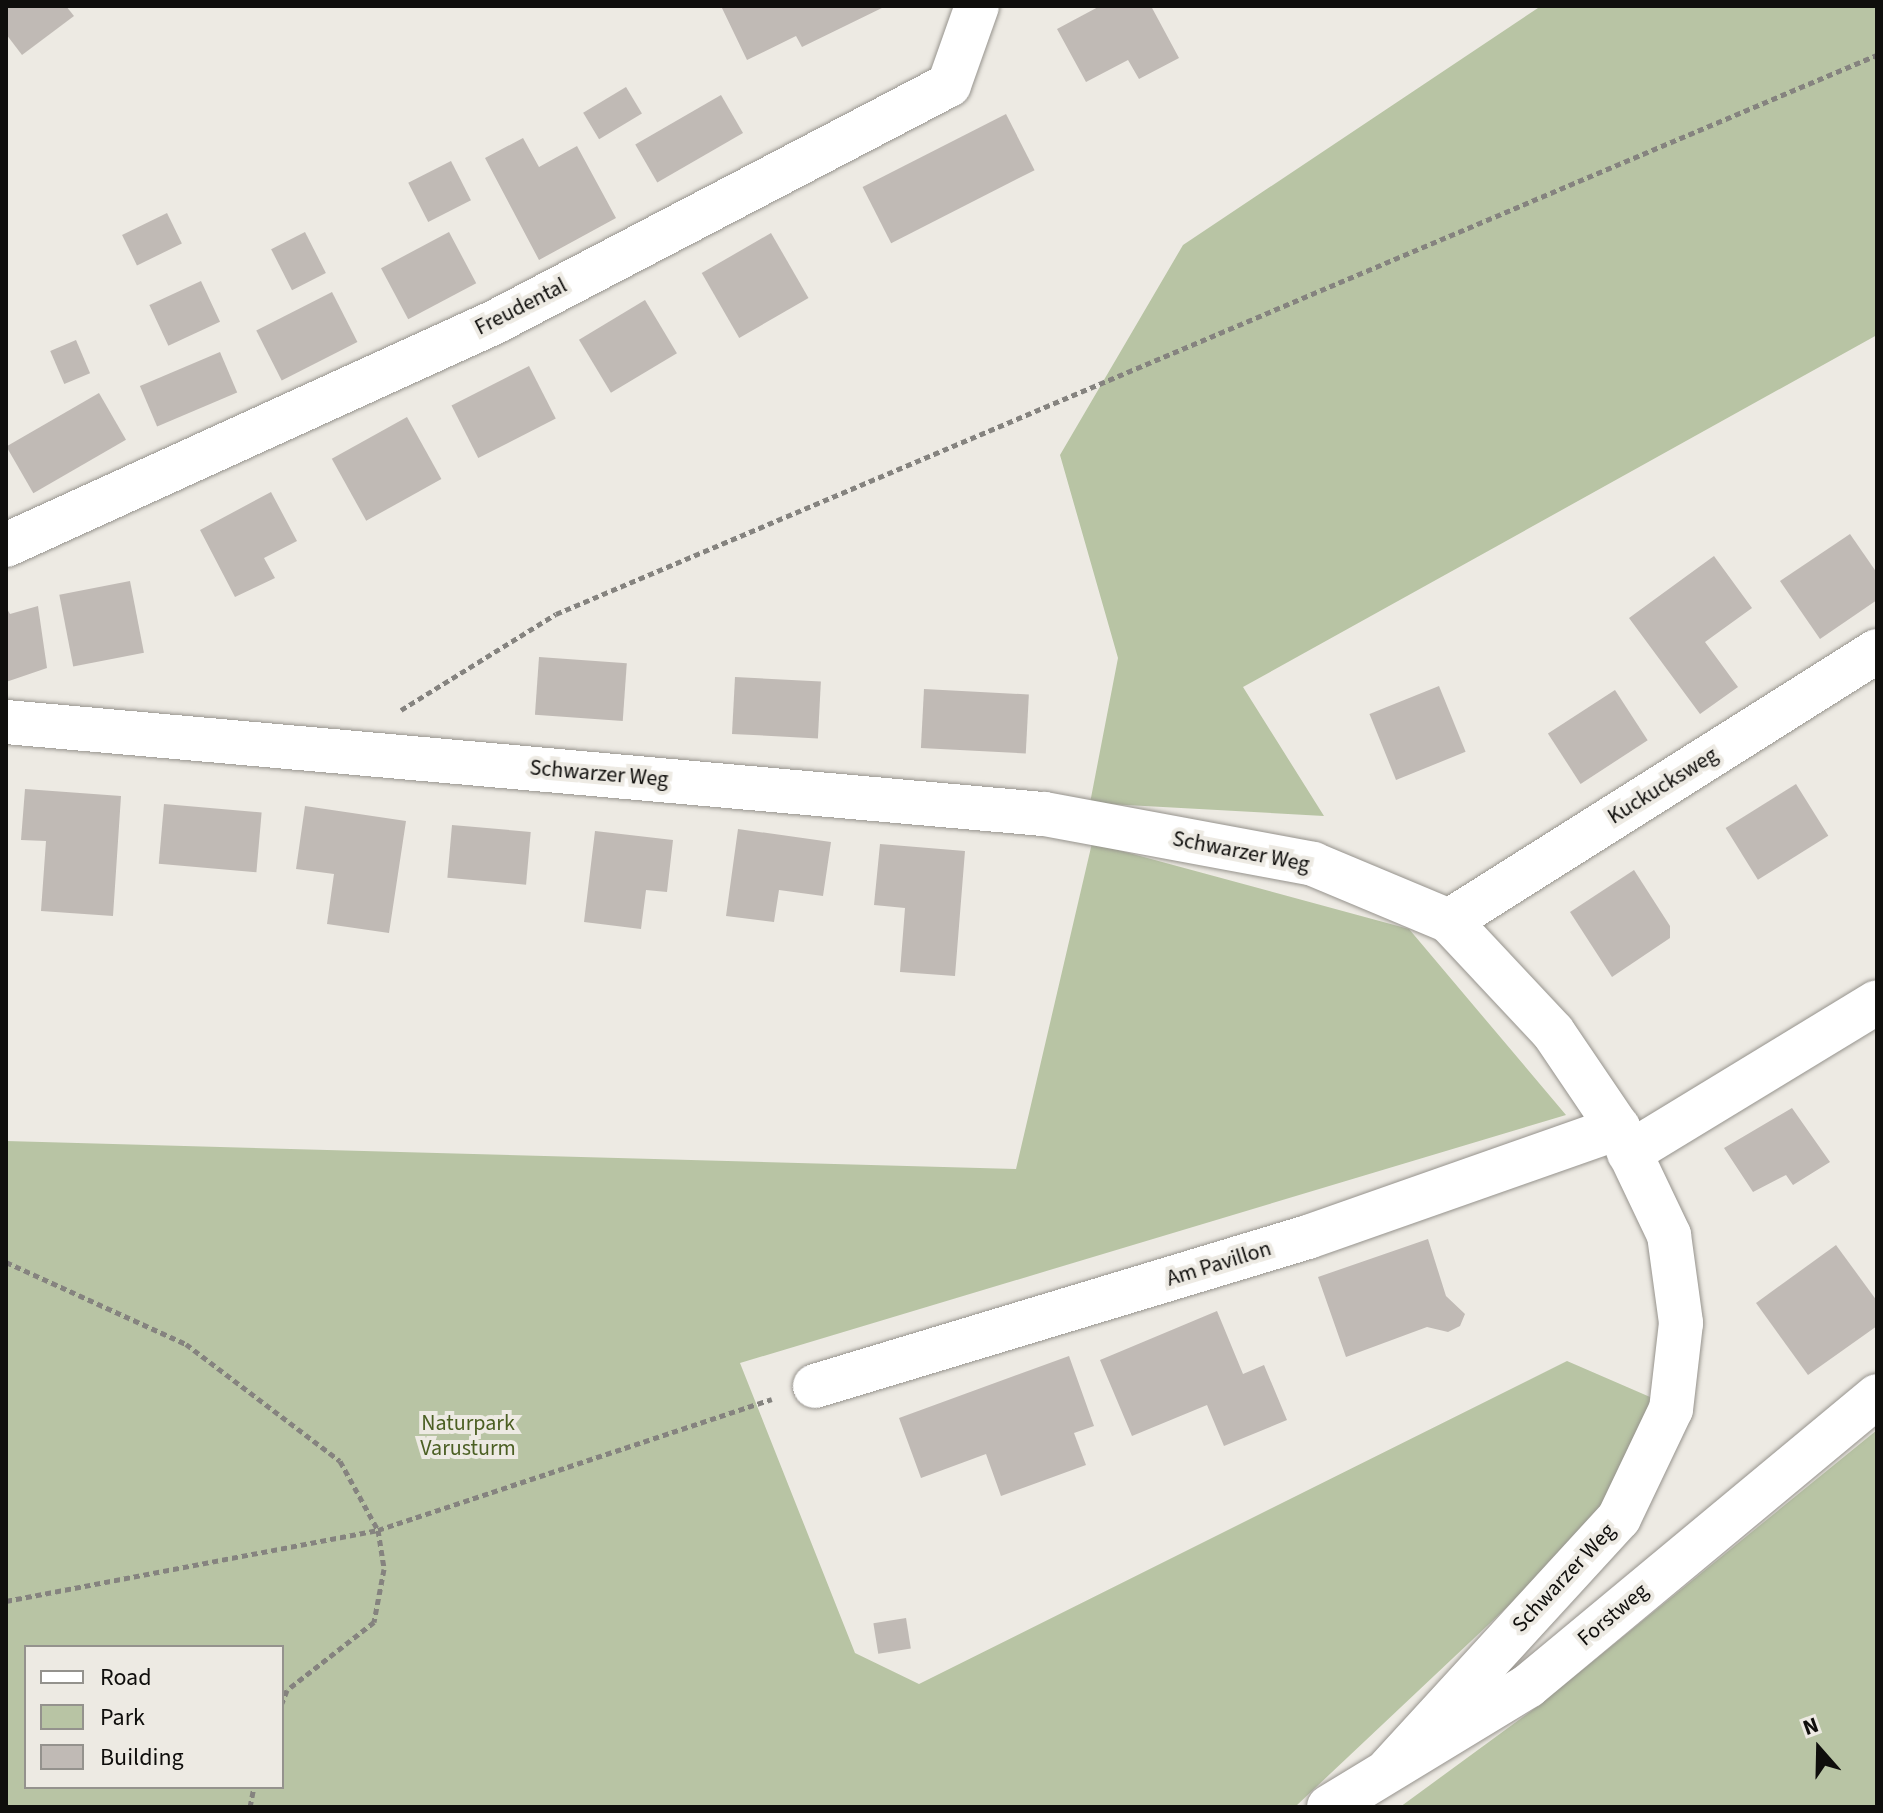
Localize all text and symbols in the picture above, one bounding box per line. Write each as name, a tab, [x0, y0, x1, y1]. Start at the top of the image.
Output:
street label: Freudental	[471, 273, 571, 341]
street label: Kuckucksweg	[1603, 742, 1723, 830]
street label: Schwarzer Weg	[529, 755, 669, 793]
street label: Schwarzer Weg	[1170, 826, 1312, 878]
street label: Am Pavillon	[1163, 1236, 1275, 1292]
park label: Naturpark Varusturm	[420, 1410, 516, 1462]
street label: Schwarzer Weg	[1507, 1518, 1621, 1638]
street label: Forstweg	[1572, 1578, 1654, 1652]
legend	[24, 1645, 284, 1789]
text: Road	[100, 1660, 152, 1695]
text: Park	[100, 1700, 145, 1735]
north arrow	[1779, 1709, 1859, 1789]
text: N	[1798, 1709, 1823, 1744]
text: Building	[100, 1740, 184, 1775]

